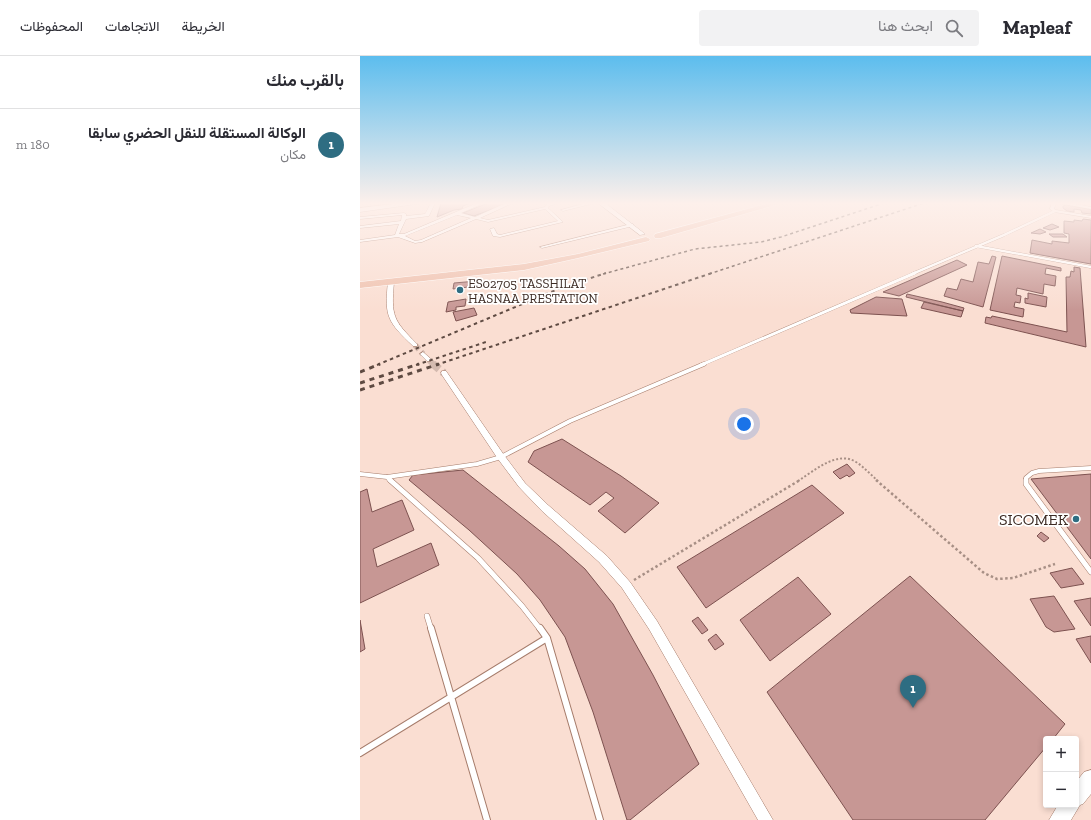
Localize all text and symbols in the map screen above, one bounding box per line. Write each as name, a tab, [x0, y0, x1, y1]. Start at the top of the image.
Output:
search box	[699, 10, 979, 46]
text: Mapleaf	[1003, 16, 1071, 39]
text: ابحث هنا	[878, 17, 933, 35]
icon: search	[943, 17, 965, 39]
text: المحفوظات	[20, 18, 83, 35]
text: الاتجاهات	[105, 18, 159, 35]
text: الخريطة	[181, 18, 225, 35]
text: بالقرب منك	[266, 70, 344, 90]
text: الوكالة المستقلة للنقل الحضري سابقا	[88, 124, 306, 142]
text: 180 m	[16, 137, 50, 152]
text: 1	[328, 137, 334, 152]
text: مكان	[280, 147, 306, 162]
place label: ES02705 TASSHILAT HASNAA PRESTATION	[468, 276, 598, 306]
marker: ES02705 TASSHILAT HASNAA PRESTATION	[455, 285, 465, 295]
your location	[734, 414, 754, 434]
place label: SICOMEK	[999, 510, 1069, 529]
marker: SICOMEK	[1071, 514, 1081, 524]
pin: 1	[900, 675, 926, 708]
map controls	[1043, 736, 1079, 808]
button: +	[1043, 736, 1079, 772]
button: −	[1043, 772, 1079, 808]

